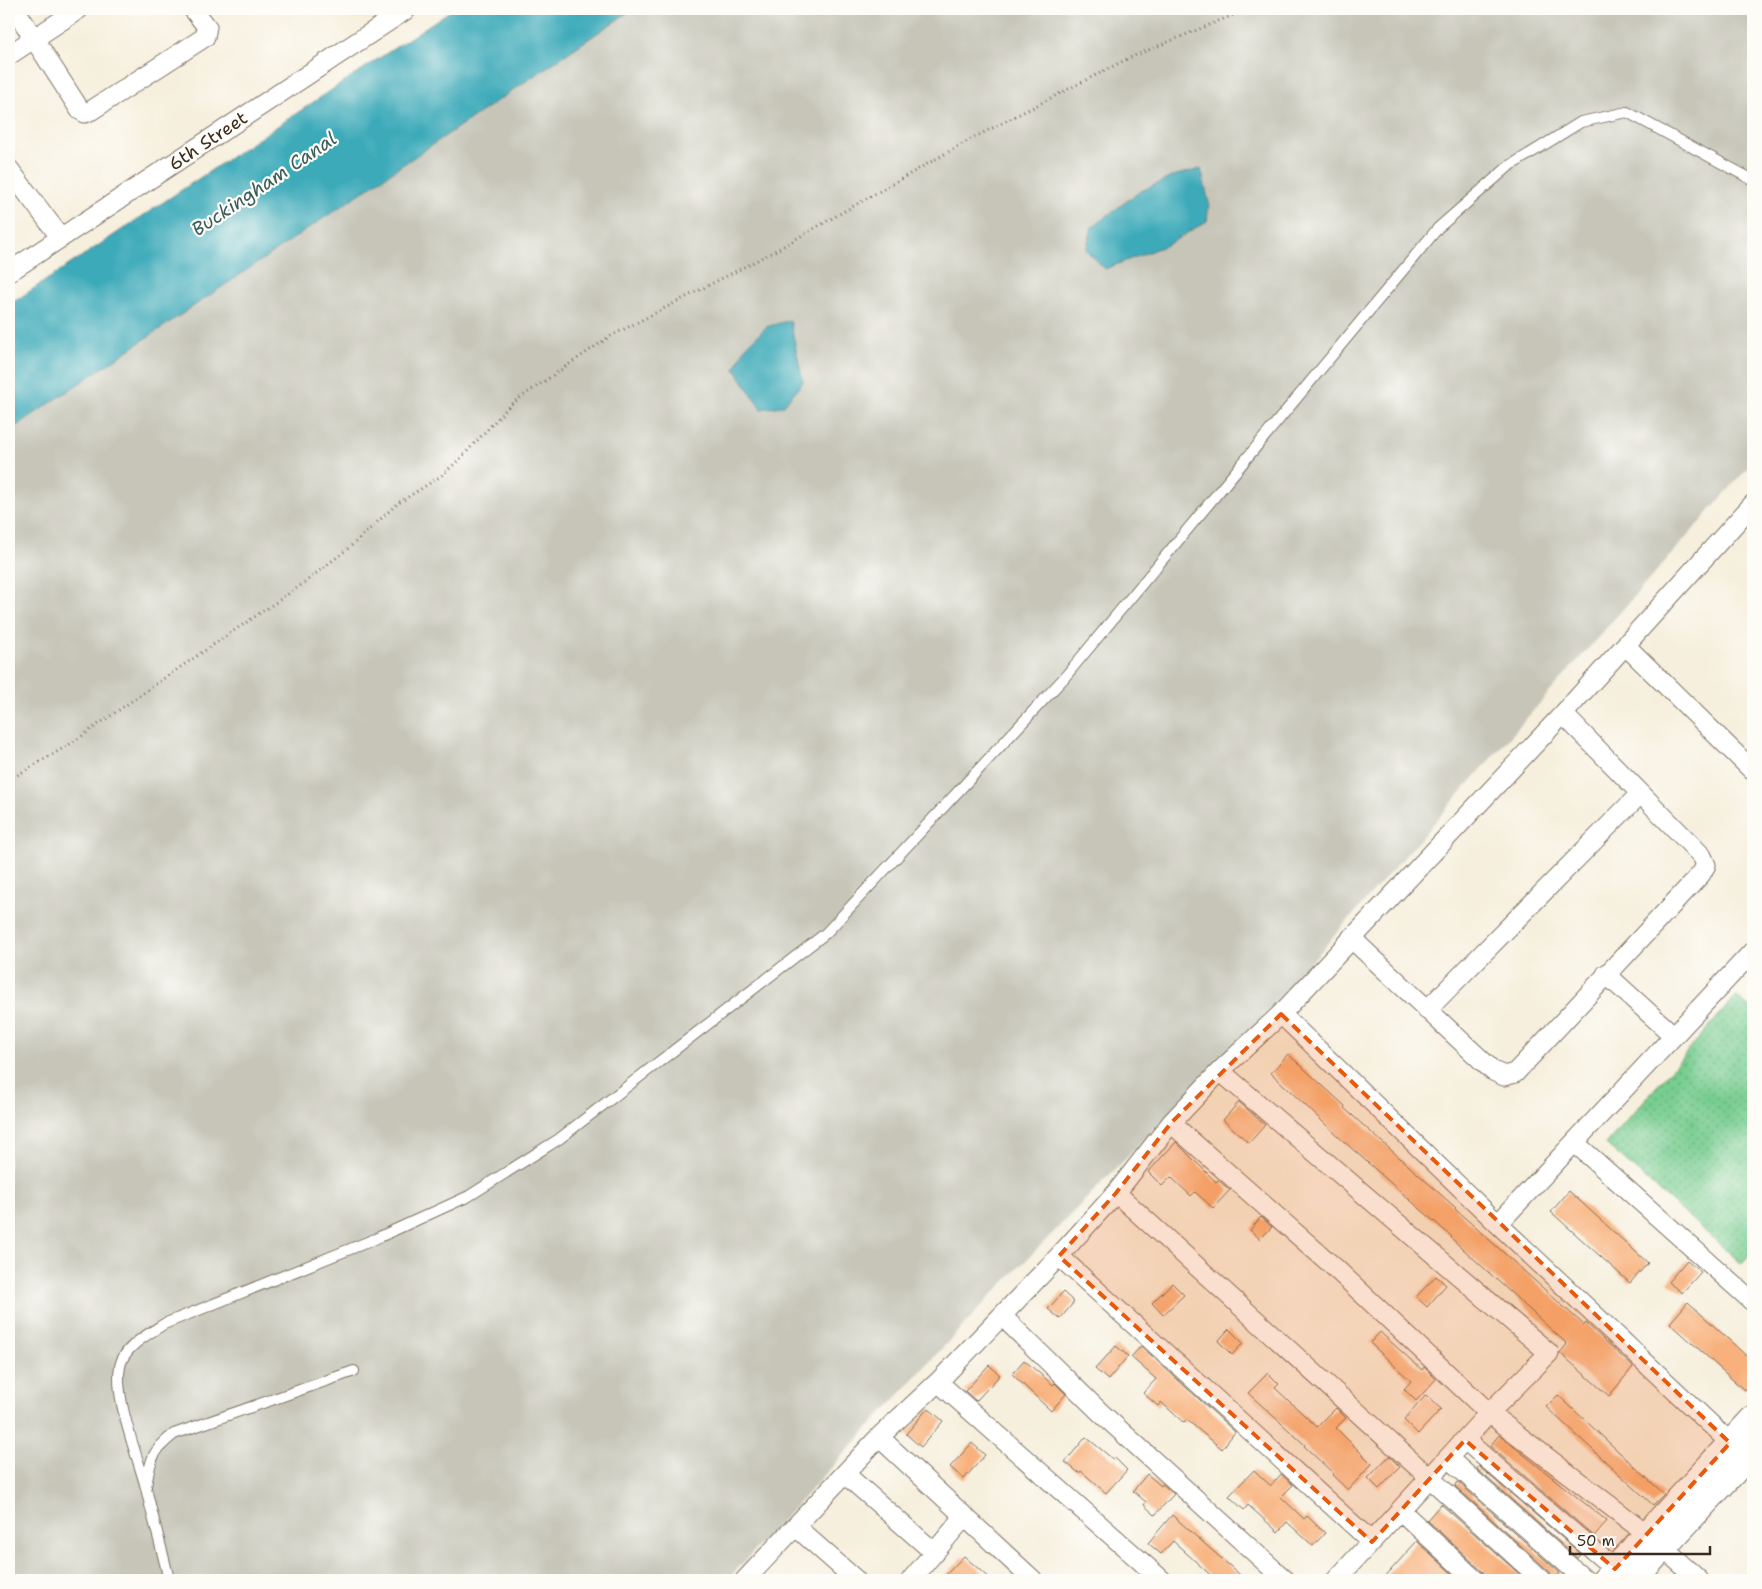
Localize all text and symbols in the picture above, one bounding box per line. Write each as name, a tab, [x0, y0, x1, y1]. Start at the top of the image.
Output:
street label: 6th Street	[164, 106, 252, 176]
water label: Buckingham Canal	[187, 126, 341, 242]
scale bar	[1570, 1524, 1710, 1556]
text: 50 m	[1577, 1531, 1615, 1551]

